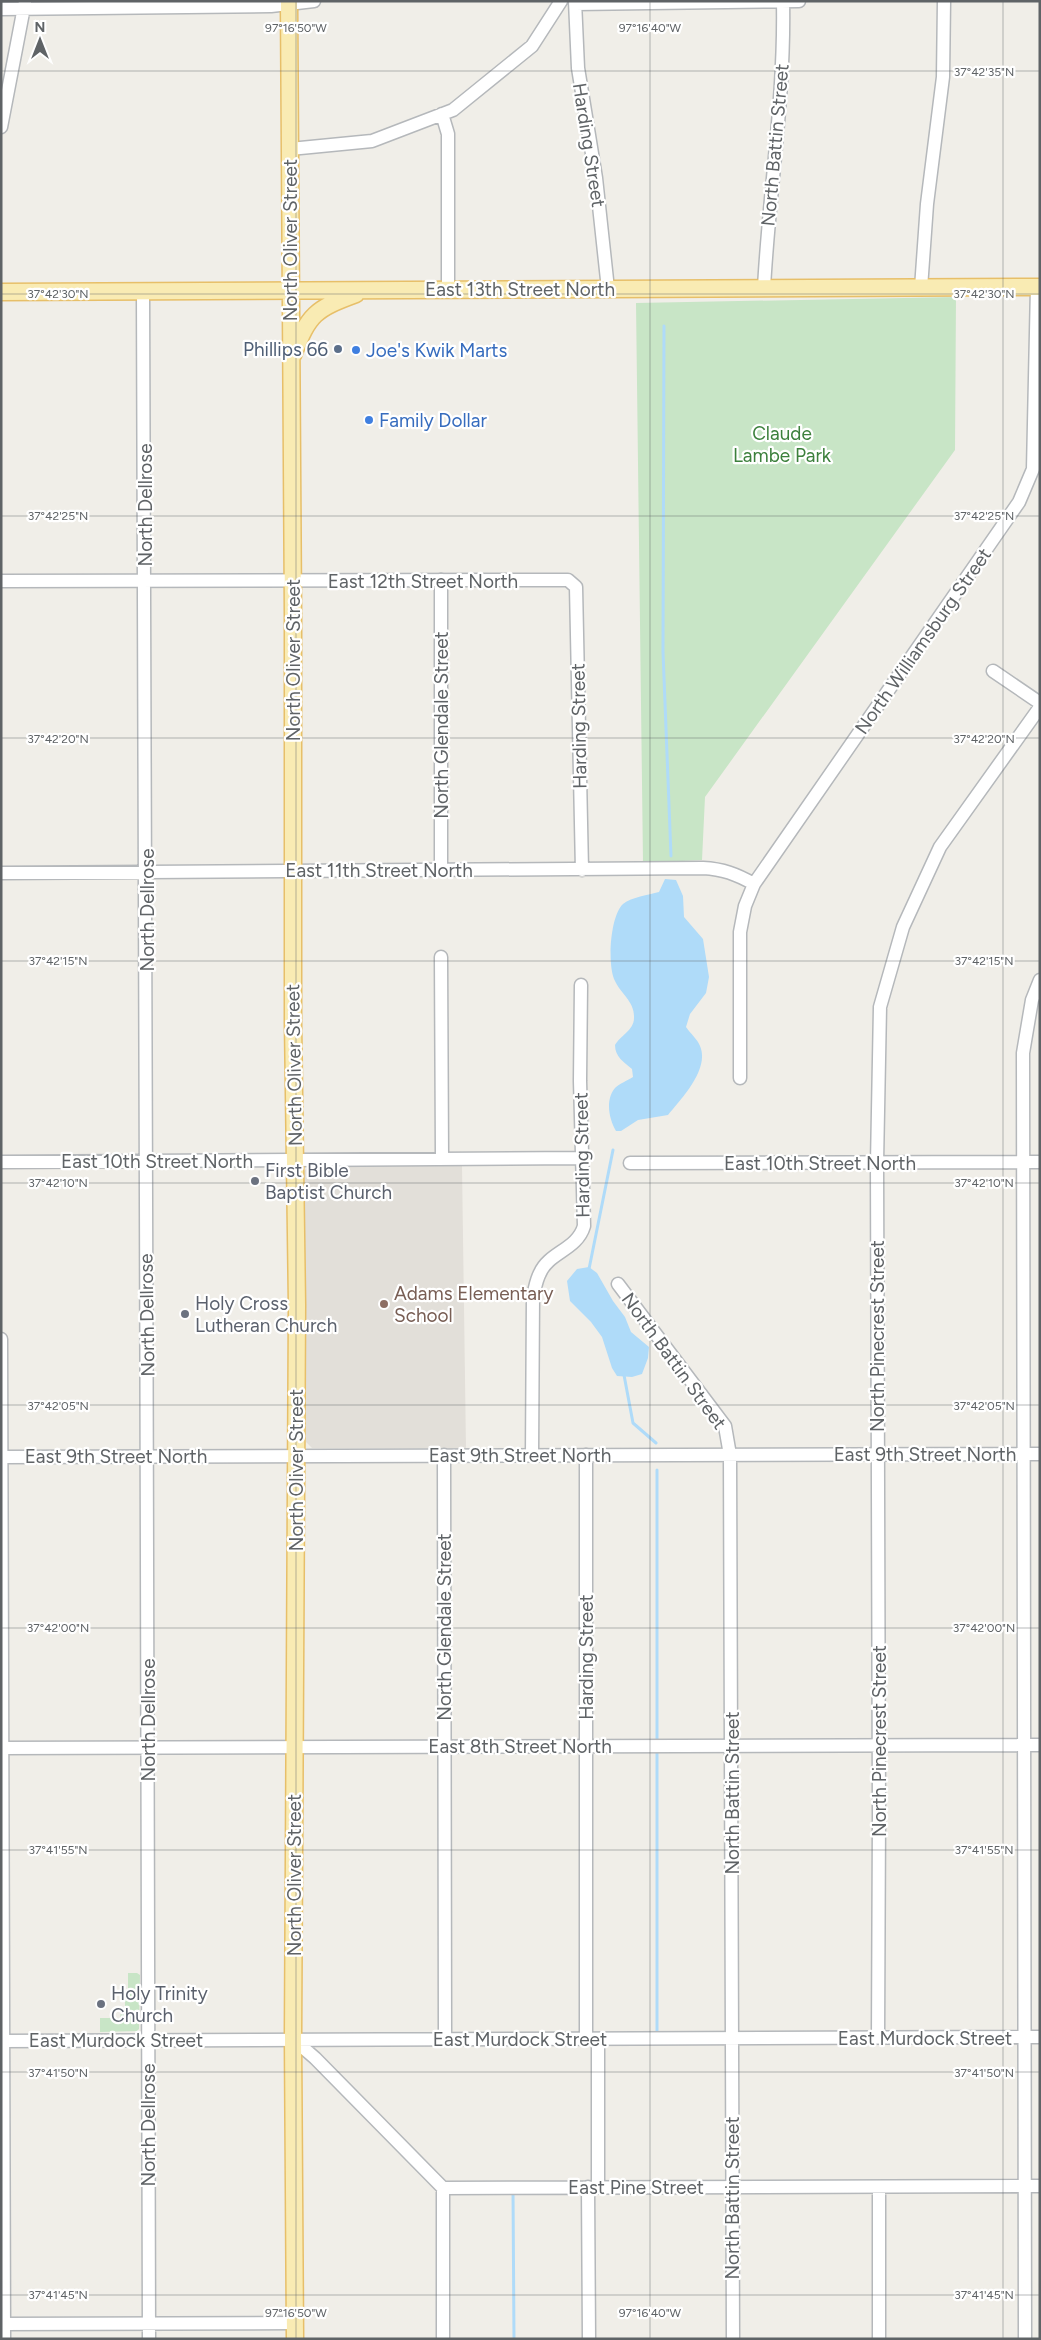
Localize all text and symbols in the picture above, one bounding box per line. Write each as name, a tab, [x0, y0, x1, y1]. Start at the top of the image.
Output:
north arrow	[15, 15, 65, 65]
text: N	[35, 19, 45, 36]
text: 97°16'50"W	[265, 21, 327, 35]
text: 97°16'40"W	[619, 21, 682, 35]
street label: North Battin Street	[756, 63, 794, 227]
text: 37°42'35"N	[954, 65, 1014, 79]
street label: Harding Street	[568, 81, 610, 209]
street label: North Oliver Street	[279, 159, 302, 321]
street label: East 13th Street North	[425, 278, 615, 301]
text: 37°42'30"N	[27, 287, 89, 301]
text: 37°42'30"N	[953, 287, 1015, 301]
place label: Phillips 66	[243, 338, 328, 361]
place label: Joe's Kwik Marts	[366, 339, 508, 362]
marker: Phillips 66	[332, 343, 344, 355]
marker: Joe's Kwik Marts	[350, 344, 362, 356]
place label: Family Dollar	[379, 409, 487, 432]
marker: Family Dollar	[363, 414, 375, 426]
park label: Claude Lambe Park	[733, 422, 832, 467]
street label: North Dellrose	[134, 443, 157, 567]
text: 37°42'25"N	[28, 509, 88, 523]
text: 37°42'25"N	[954, 509, 1014, 523]
street label: North Williamsburg Street	[850, 543, 996, 739]
street label: East 12th Street North	[328, 570, 518, 593]
street label: North Oliver Street	[282, 579, 305, 741]
street label: North Glendale Street	[430, 631, 453, 819]
street label: Harding Street	[566, 663, 592, 789]
text: 37°42'20"N	[27, 732, 89, 746]
text: 37°42'20"N	[953, 732, 1015, 746]
street label: North Dellrose	[136, 848, 159, 972]
street label: East 11th Street North	[285, 859, 473, 882]
text: 37°42'15"N	[29, 954, 87, 968]
text: 37°42'15"N	[955, 954, 1013, 968]
street label: North Oliver Street	[281, 984, 307, 1146]
street label: Harding Street	[569, 1092, 595, 1218]
street label: East 10th Street North	[61, 1150, 253, 1173]
street label: East 10th Street North	[724, 1152, 916, 1175]
place label: First Bible Baptist Church	[265, 1159, 392, 1204]
marker: First Bible Baptist Church	[249, 1175, 261, 1187]
text: 37°42'10"N	[28, 1176, 88, 1190]
text: 37°42'10"N	[954, 1176, 1014, 1190]
street label: North Pinecrest Street	[866, 1240, 889, 1432]
street label: North Dellrose	[134, 1253, 160, 1377]
place label: Adams Elementary School	[394, 1282, 553, 1327]
street label: North Battin Street	[617, 1288, 731, 1434]
place label: Holy Cross Lutheran Church	[195, 1292, 337, 1337]
marker: Adams Elementary School	[378, 1298, 390, 1310]
marker: Holy Cross Lutheran Church	[179, 1308, 191, 1320]
street label: North Oliver Street	[285, 1389, 308, 1551]
text: 37°42'05"N	[27, 1399, 89, 1413]
text: 37°42'05"N	[953, 1399, 1015, 1413]
street label: East 9th Street North	[834, 1443, 1016, 1466]
street label: East 9th Street North	[429, 1444, 611, 1467]
street label: East 9th Street North	[25, 1445, 207, 1468]
street label: North Glendale Street	[433, 1533, 456, 1721]
street label: Harding Street	[575, 1594, 598, 1720]
text: 37°42'00"N	[27, 1621, 89, 1635]
text: 37°42'00"N	[953, 1621, 1015, 1635]
street label: North Pinecrest Street	[868, 1645, 891, 1837]
street label: North Dellrose	[137, 1658, 160, 1782]
street label: North Battin Street	[721, 1711, 744, 1875]
street label: East 8th Street North	[428, 1735, 612, 1758]
street label: North Oliver Street	[283, 1794, 306, 1956]
text: 37°41'55"N	[28, 1843, 88, 1857]
text: 37°41'55"N	[954, 1843, 1014, 1857]
place label: Holy Trinity Church	[111, 1982, 208, 2027]
marker: Holy Trinity Church	[95, 1998, 107, 2010]
street label: East Murdock Street	[838, 2027, 1012, 2050]
street label: East Murdock Street	[433, 2028, 607, 2051]
street label: East Murdock Street	[29, 2029, 203, 2052]
street label: North Dellrose	[137, 2063, 160, 2187]
text: 37°41'50"N	[28, 2066, 88, 2080]
text: 37°41'50"N	[954, 2066, 1014, 2080]
street label: North Battin Street	[721, 2116, 744, 2280]
street label: East Pine Street	[568, 2176, 704, 2199]
text: 37°41'45"N	[28, 2288, 88, 2302]
text: 37°41'45"N	[954, 2288, 1014, 2302]
text: 97°16'50"W	[265, 2306, 327, 2320]
text: 97°16'40"W	[619, 2306, 682, 2320]

